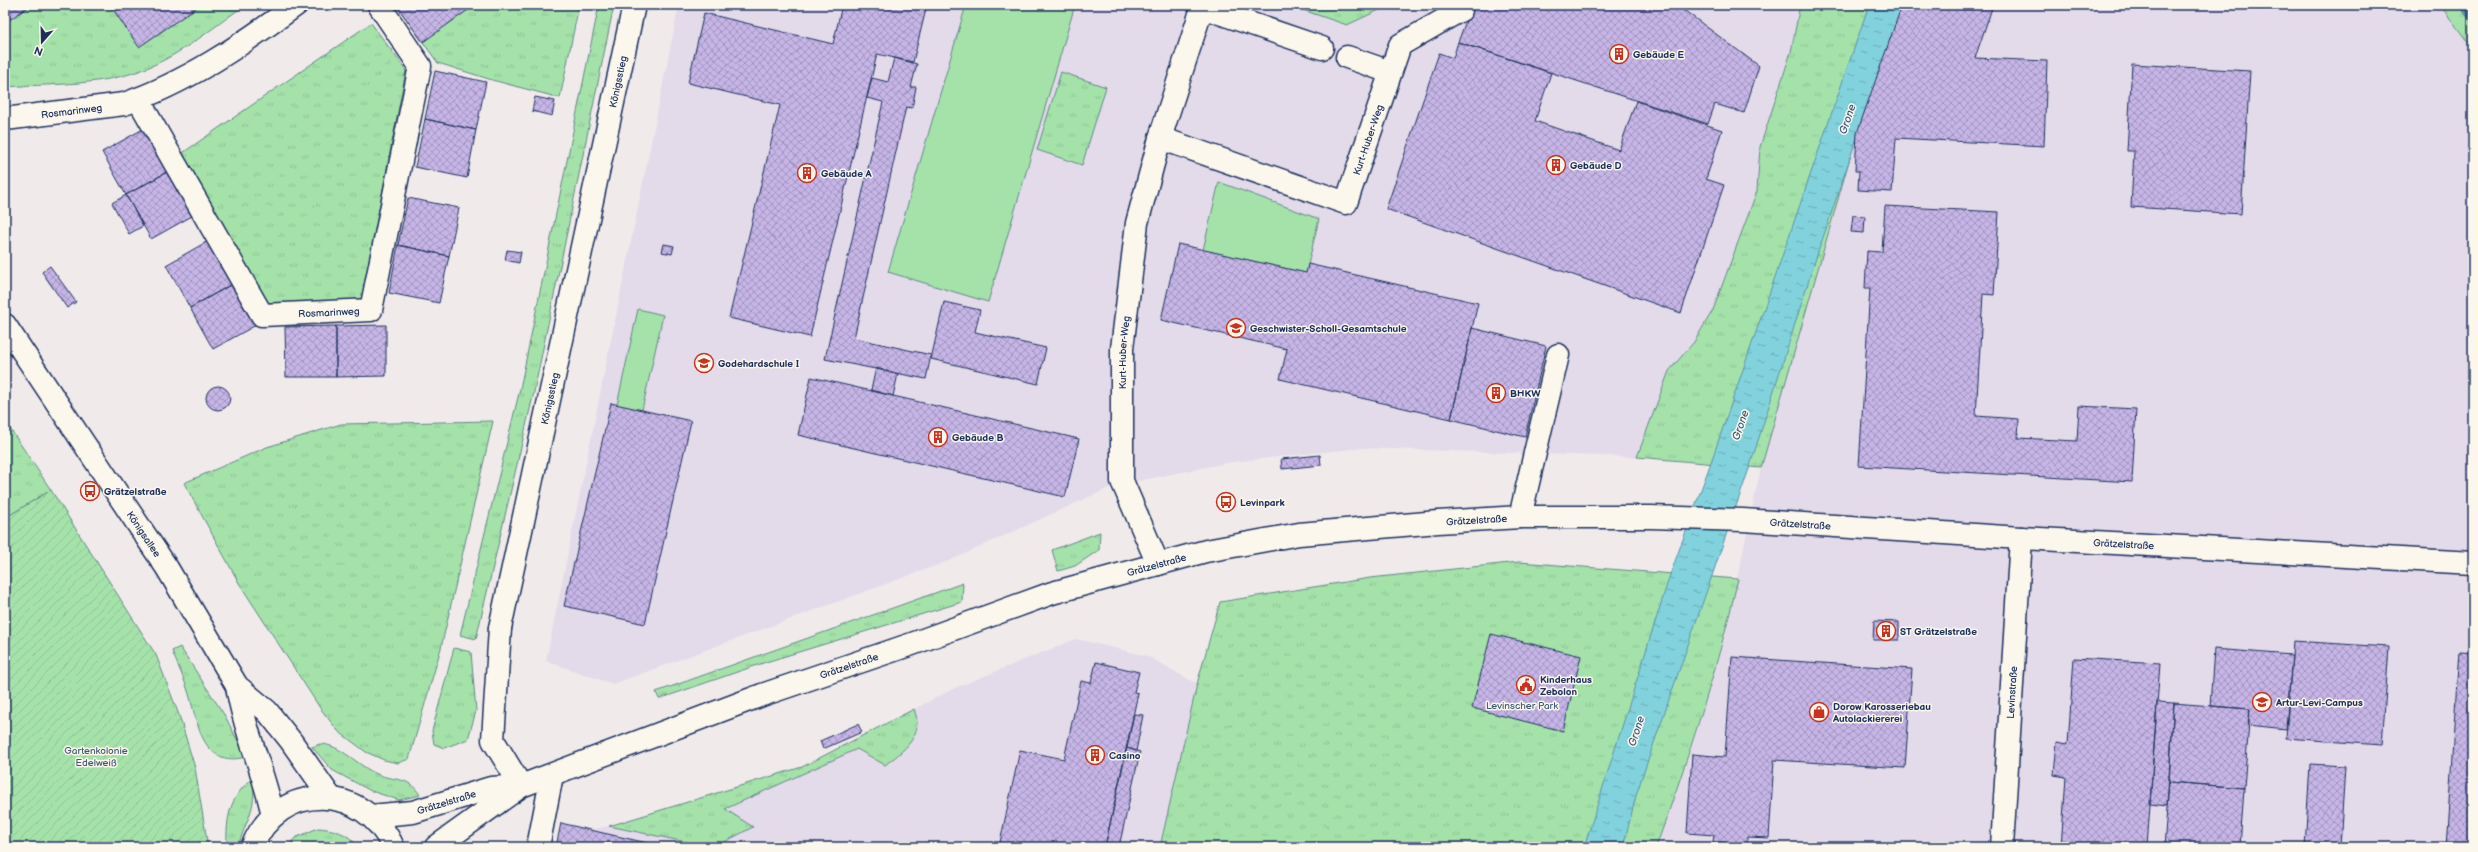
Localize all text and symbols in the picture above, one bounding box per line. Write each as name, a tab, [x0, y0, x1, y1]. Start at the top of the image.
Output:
north arrow	[22, 22, 62, 62]
text: N	[33, 43, 45, 58]
building icon: Gebäude E	[1608, 43, 1630, 65]
place label: Gebäude E	[1633, 49, 1685, 61]
street label: Königsstieg	[607, 54, 630, 109]
street label: Rosmarinweg	[40, 102, 103, 121]
water label: Grone	[1836, 102, 1859, 136]
street label: Kurt-Huber-Weg	[1351, 103, 1386, 177]
building icon: Gebäude D	[1545, 154, 1567, 176]
place label: Gebäude D	[1570, 160, 1622, 172]
building icon: Gebäude A	[796, 162, 818, 184]
place label: Gebäude A	[821, 168, 873, 180]
street label: Rosmarinweg	[298, 306, 360, 320]
street label: Kurt-Huber-Weg	[1117, 315, 1133, 389]
school or university icon: Geschwister-Scholl-Gesamtschule	[1225, 317, 1247, 339]
place label: Geschwister-Scholl-Gesamtschule	[1250, 323, 1407, 335]
school or university icon: Godehardschule I	[693, 352, 715, 374]
place label: Godehardschule I	[718, 358, 799, 370]
street label: Königsstieg	[539, 371, 562, 426]
building icon: BHKW	[1485, 382, 1507, 404]
place label: BHKW	[1510, 388, 1541, 400]
water label: Grone	[1729, 408, 1752, 442]
building icon: Gebäude B	[927, 426, 949, 448]
place label: Gebäude B	[952, 432, 1004, 444]
bus stop icon: Grätzelstraße	[79, 480, 101, 502]
place label: Grätzelstraße	[104, 486, 167, 498]
bus stop icon: Levinpark	[1215, 491, 1237, 513]
place label: Levinpark	[1240, 497, 1286, 509]
street label: Königsallee	[124, 509, 163, 560]
street label: Grätzelstraße	[1446, 513, 1508, 528]
street label: Grätzelstraße	[1769, 517, 1831, 533]
street label: Grätzelstraße	[2093, 537, 2155, 552]
street label: Grätzelstraße	[1126, 552, 1188, 579]
building icon: ST Grätzelstraße	[1875, 620, 1897, 642]
place label: ST Grätzelstraße	[1900, 626, 1977, 638]
street label: Grätzelstraße	[818, 651, 880, 682]
street label: Levinstraße	[2005, 666, 2020, 719]
public building icon: Kinderhaus Zebolon	[1515, 674, 1537, 696]
place label: Kinderhaus Zebolon	[1540, 674, 1592, 698]
school or university icon: Artur-Levi-Campus	[2251, 691, 2273, 713]
place label: Artur-Levi-Campus	[2275, 697, 2363, 709]
park label: Levinscher Park	[1486, 700, 1558, 712]
shop icon: Dorow Karosseriebau Autolackiererei	[1808, 701, 1830, 723]
place label: Dorow Karosseriebau Autolackiererei	[1832, 701, 1931, 725]
water label: Grone	[1626, 714, 1648, 748]
building icon: Casino	[1084, 744, 1106, 766]
park label: Gartenkolonie Edelweiß	[64, 745, 128, 769]
place label: Casino	[1109, 750, 1141, 762]
street label: Grätzelstraße	[416, 788, 478, 817]

